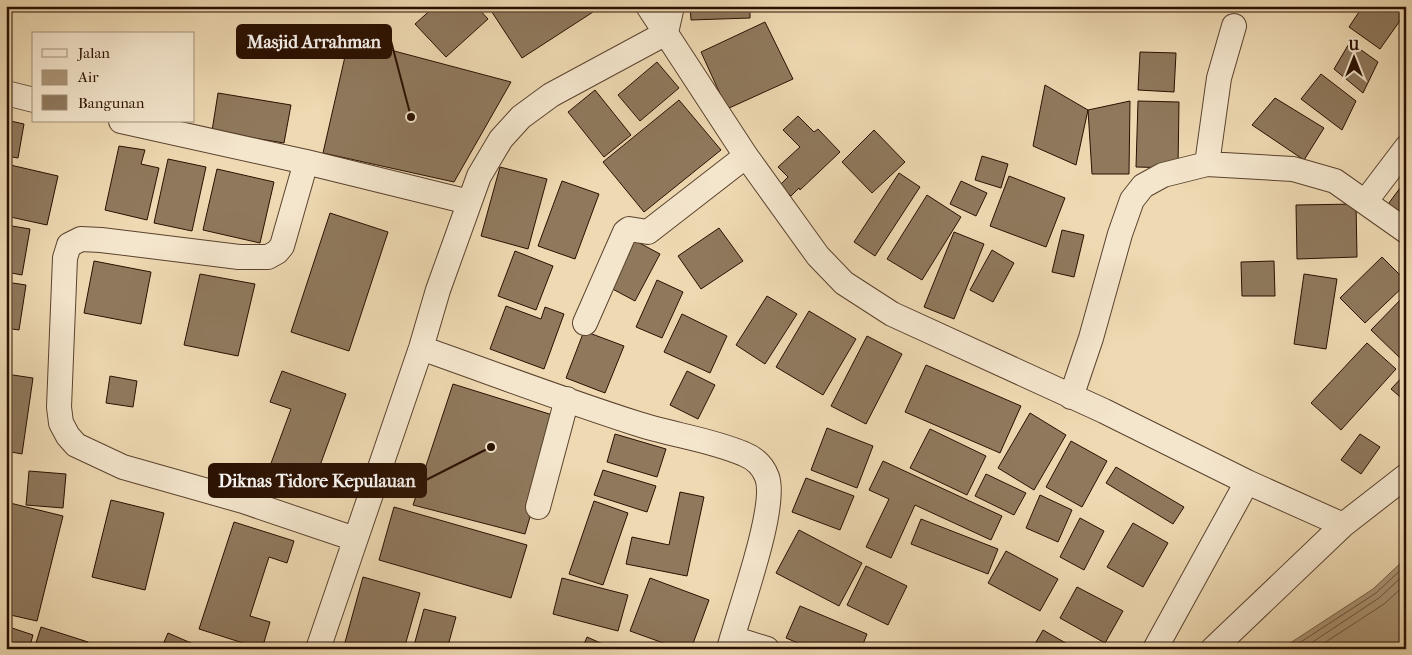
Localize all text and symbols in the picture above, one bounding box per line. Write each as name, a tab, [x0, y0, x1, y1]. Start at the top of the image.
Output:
callout: Masjid Arrahman	[237, 25, 391, 58]
legend	[32, 32, 195, 122]
text: Masjid Arrahman	[246, 32, 382, 53]
north arrow	[1330, 32, 1380, 82]
text: U	[1348, 37, 1360, 54]
text: Jalan	[77, 44, 110, 62]
text: Air	[77, 68, 99, 86]
text: Bangunan	[78, 94, 145, 112]
callout: Diknas Tidore Kepulauan	[209, 464, 426, 497]
text: Diknas Tidore Kepulauan	[218, 471, 416, 492]

